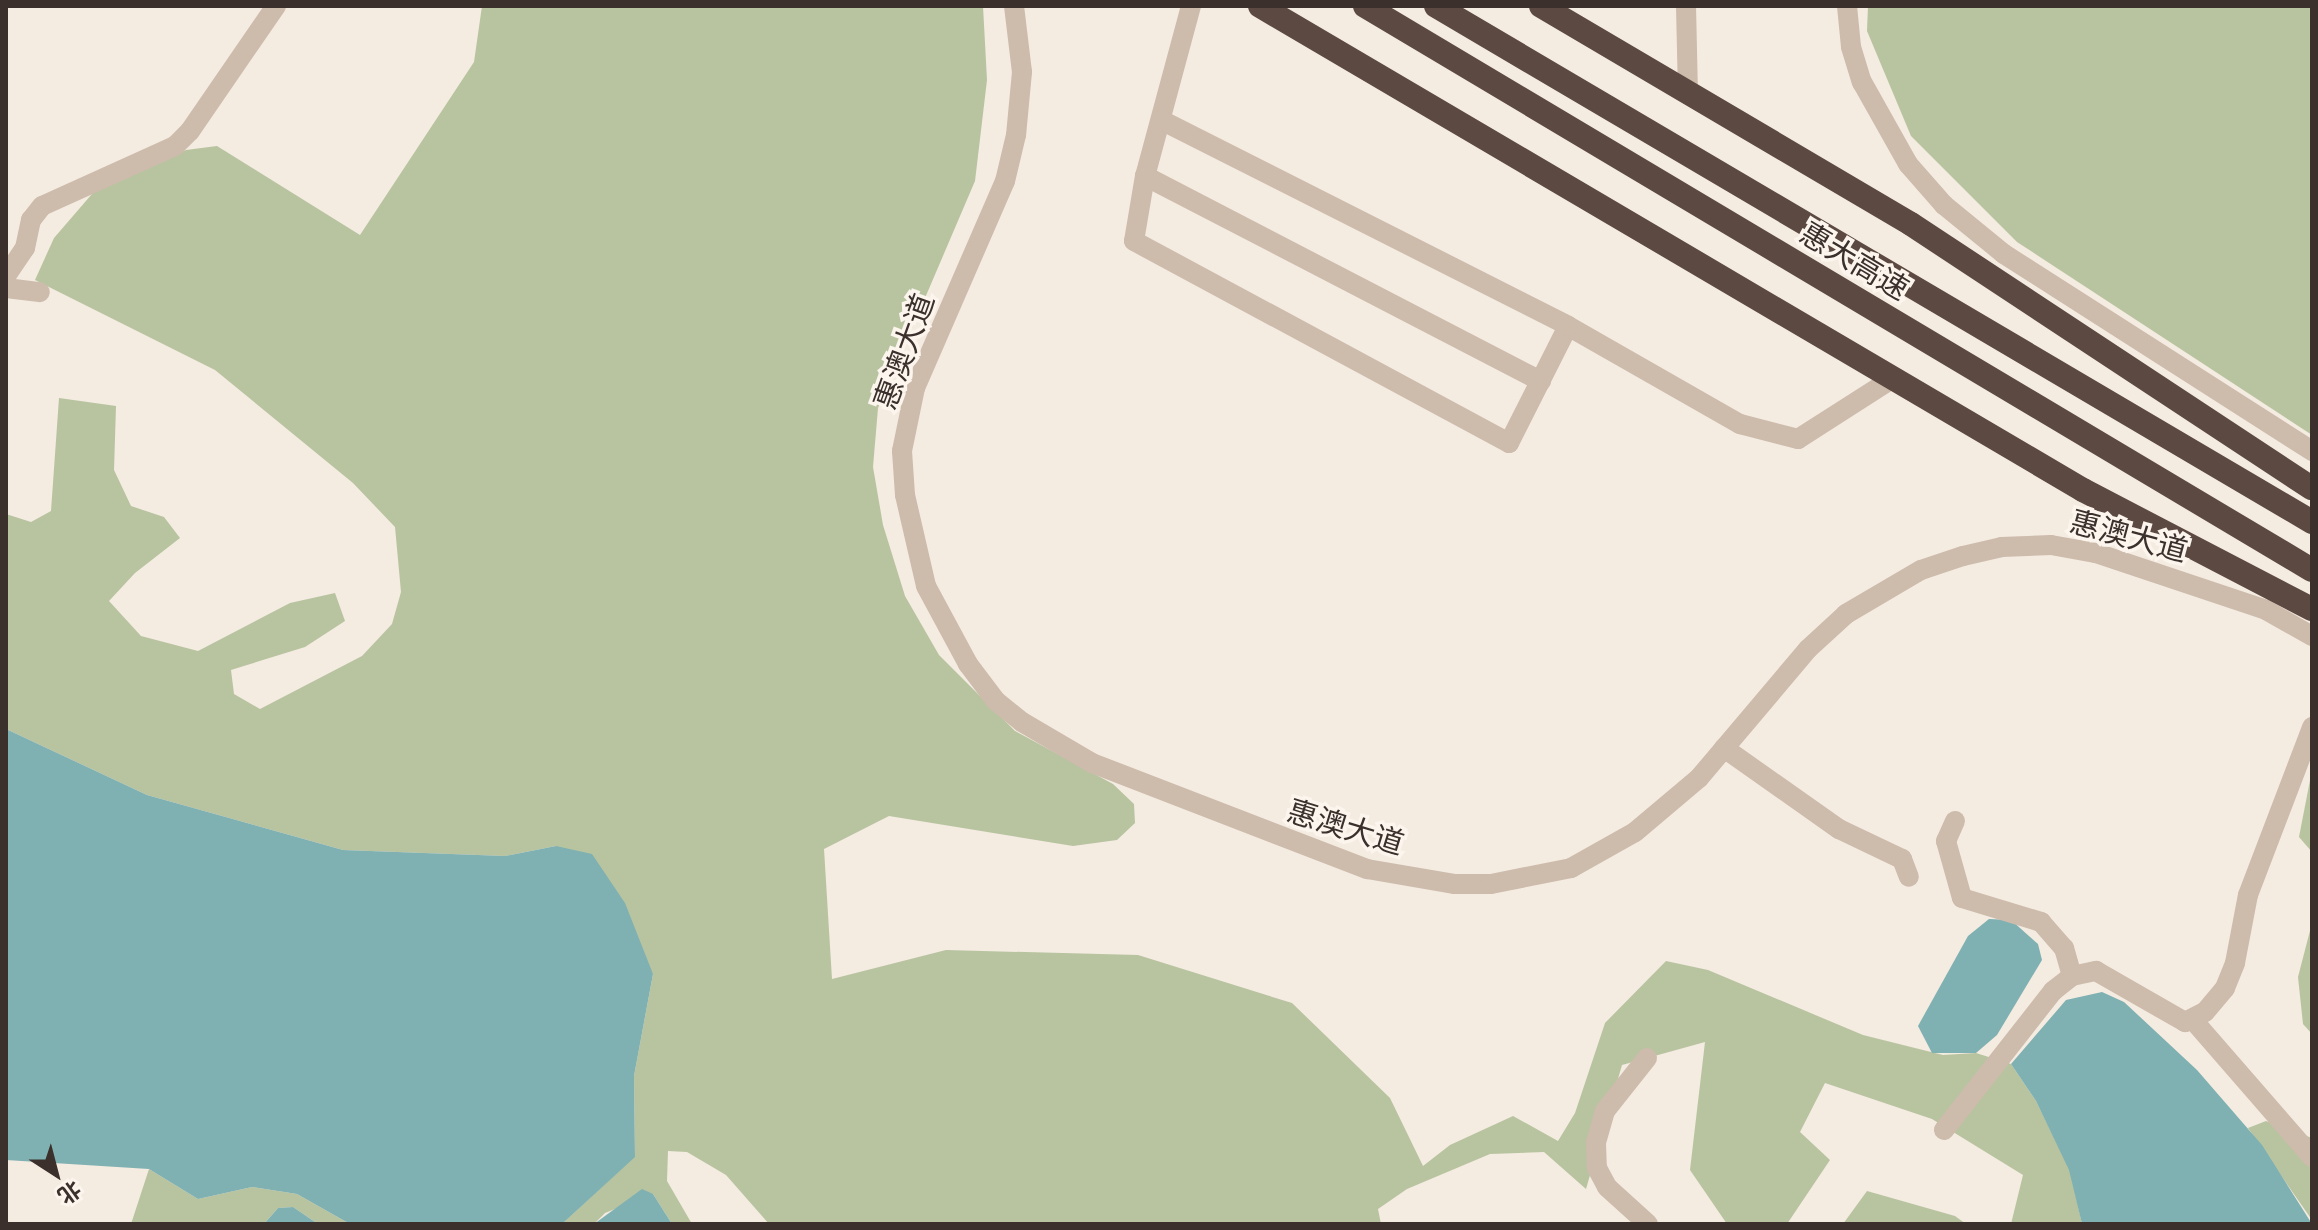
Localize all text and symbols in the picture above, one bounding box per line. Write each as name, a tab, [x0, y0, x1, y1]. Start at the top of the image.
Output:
street label: 惠大高速	[1794, 214, 1916, 306]
street label: 惠澳大道	[866, 288, 940, 414]
street label: 惠澳大道	[2066, 502, 2192, 568]
street label: 惠澳大道	[1283, 791, 1409, 861]
north arrow	[16, 1134, 96, 1214]
text: 北	[54, 1176, 87, 1210]

